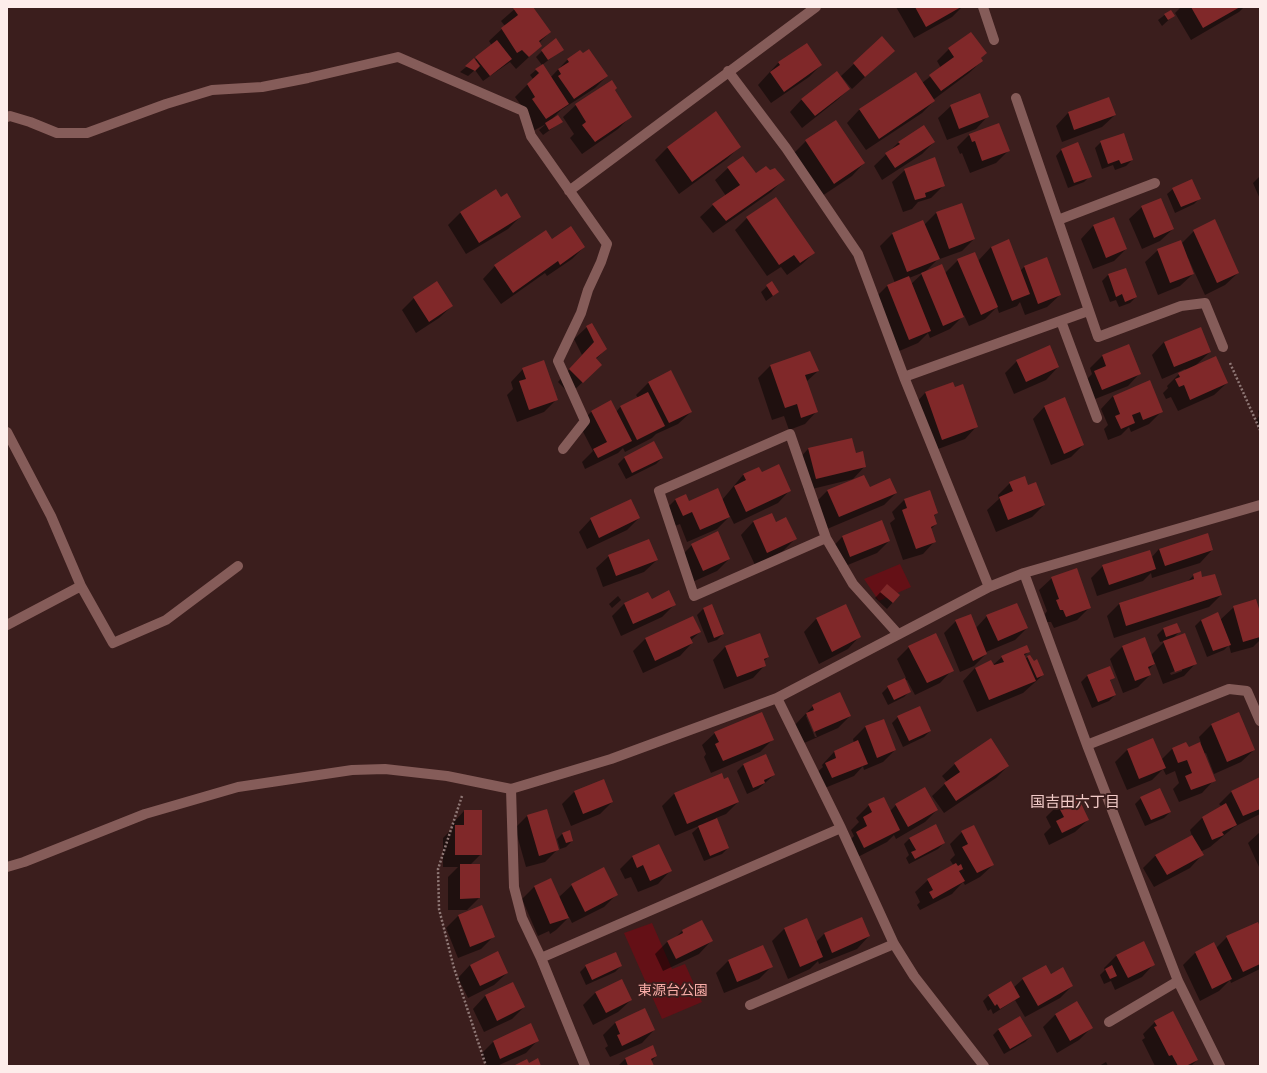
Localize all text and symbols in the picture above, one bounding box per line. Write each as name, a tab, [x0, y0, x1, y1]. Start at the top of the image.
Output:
district label: 国吉田六丁目	[1030, 793, 1120, 811]
park label: 東源台公園	[638, 983, 708, 999]

